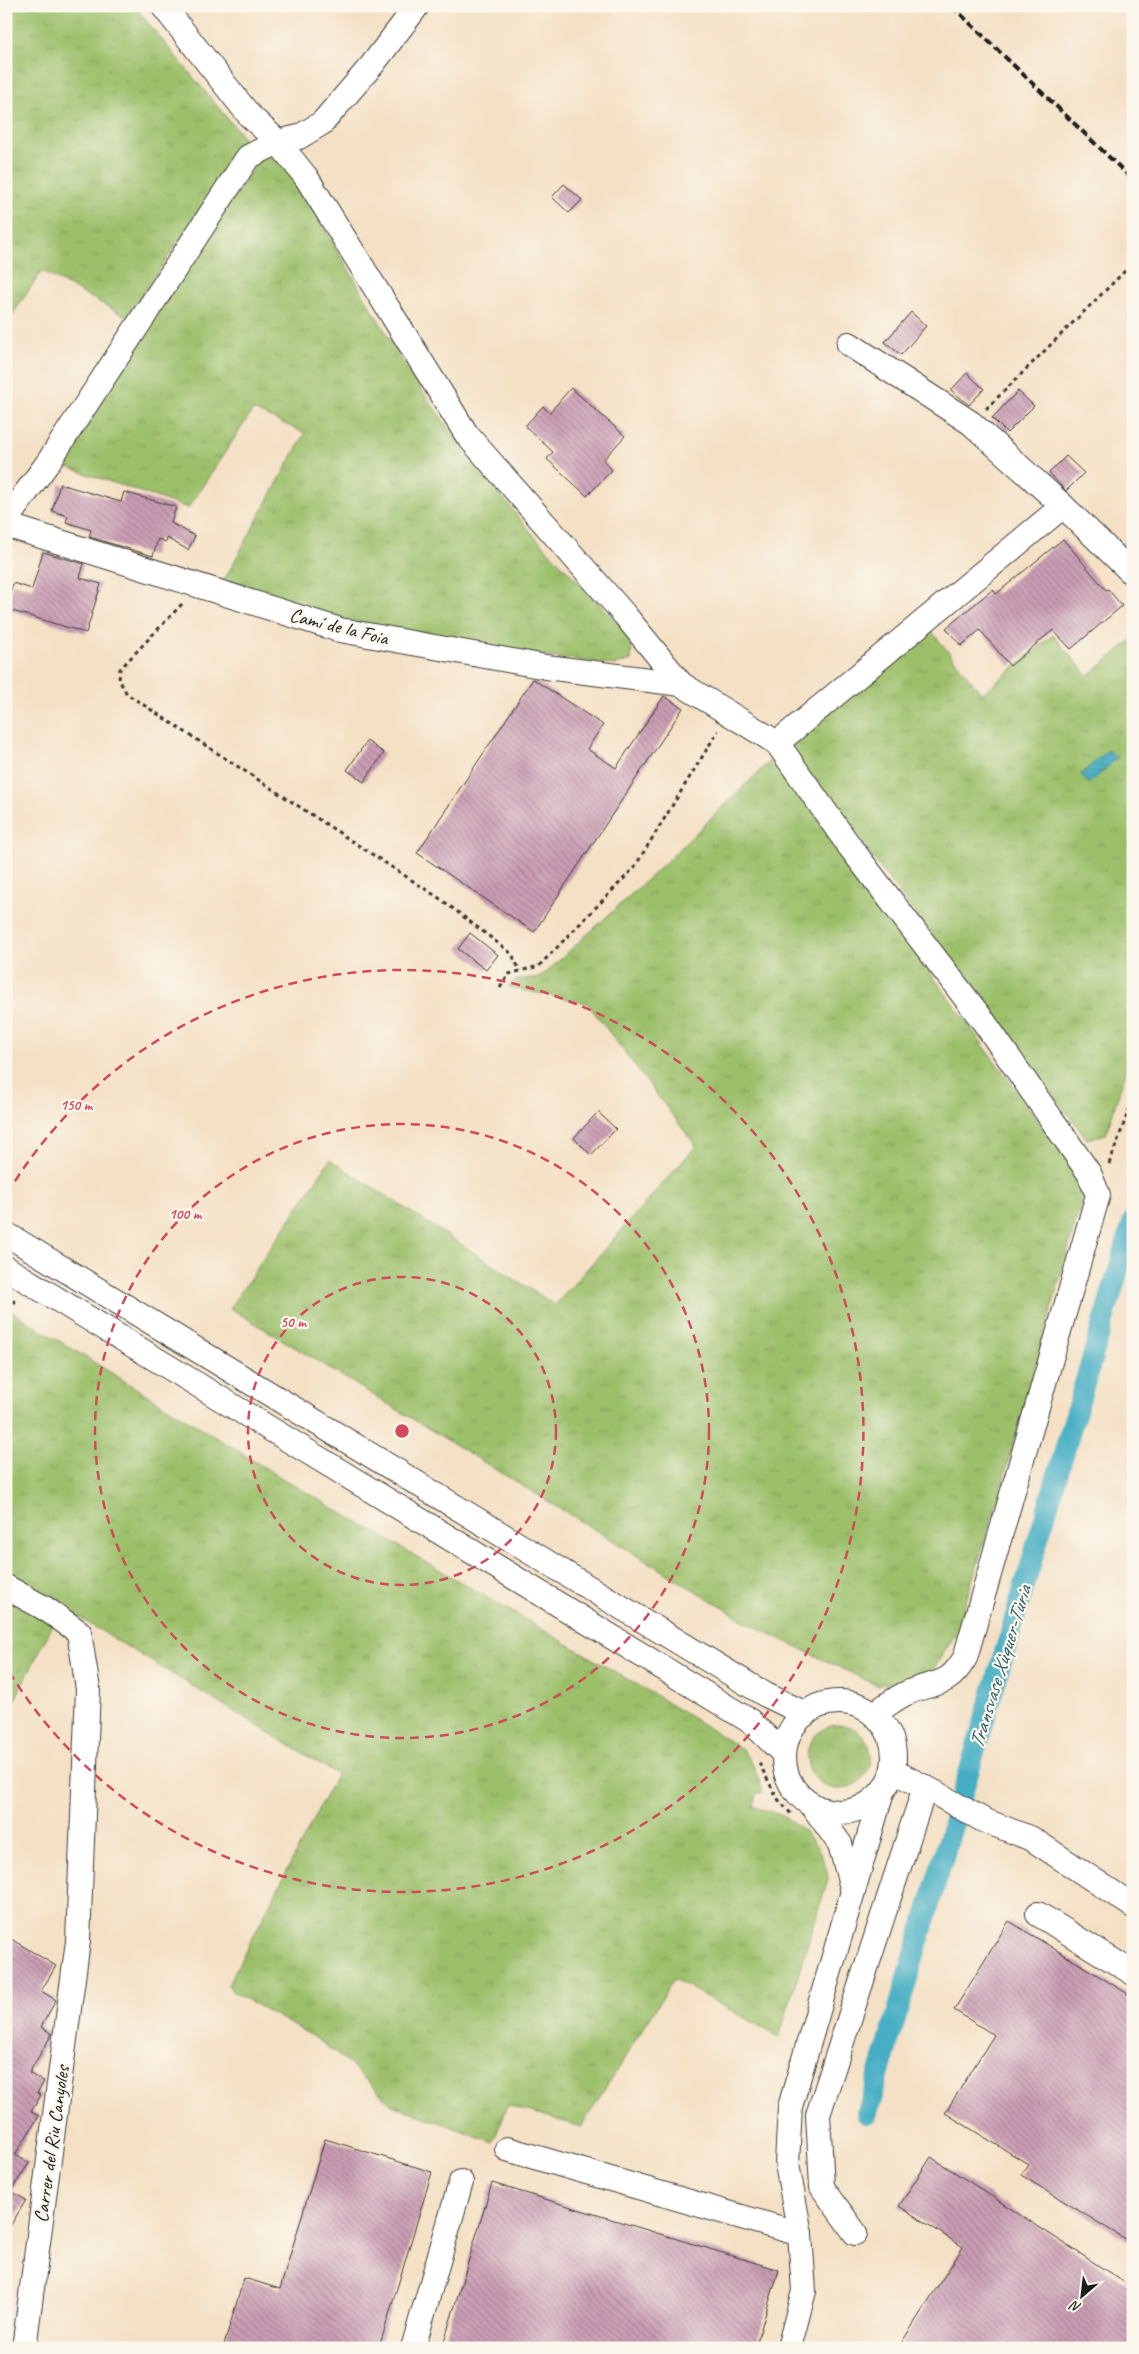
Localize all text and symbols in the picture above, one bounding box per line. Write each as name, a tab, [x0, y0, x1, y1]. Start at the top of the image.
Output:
street label: Camí de la Foia	[287, 602, 393, 651]
text: 150 m	[60, 1096, 94, 1115]
text: 100 m	[169, 1205, 203, 1224]
text: 50 m	[280, 1313, 307, 1332]
centre of rings	[393, 1422, 411, 1440]
water label: Transvase Xùquer-Tùria	[963, 1580, 1038, 1751]
street label: Carrer del Riu Canyoles	[28, 2062, 75, 2224]
north arrow	[1056, 2272, 1106, 2322]
text: N	[1066, 2296, 1084, 2317]

